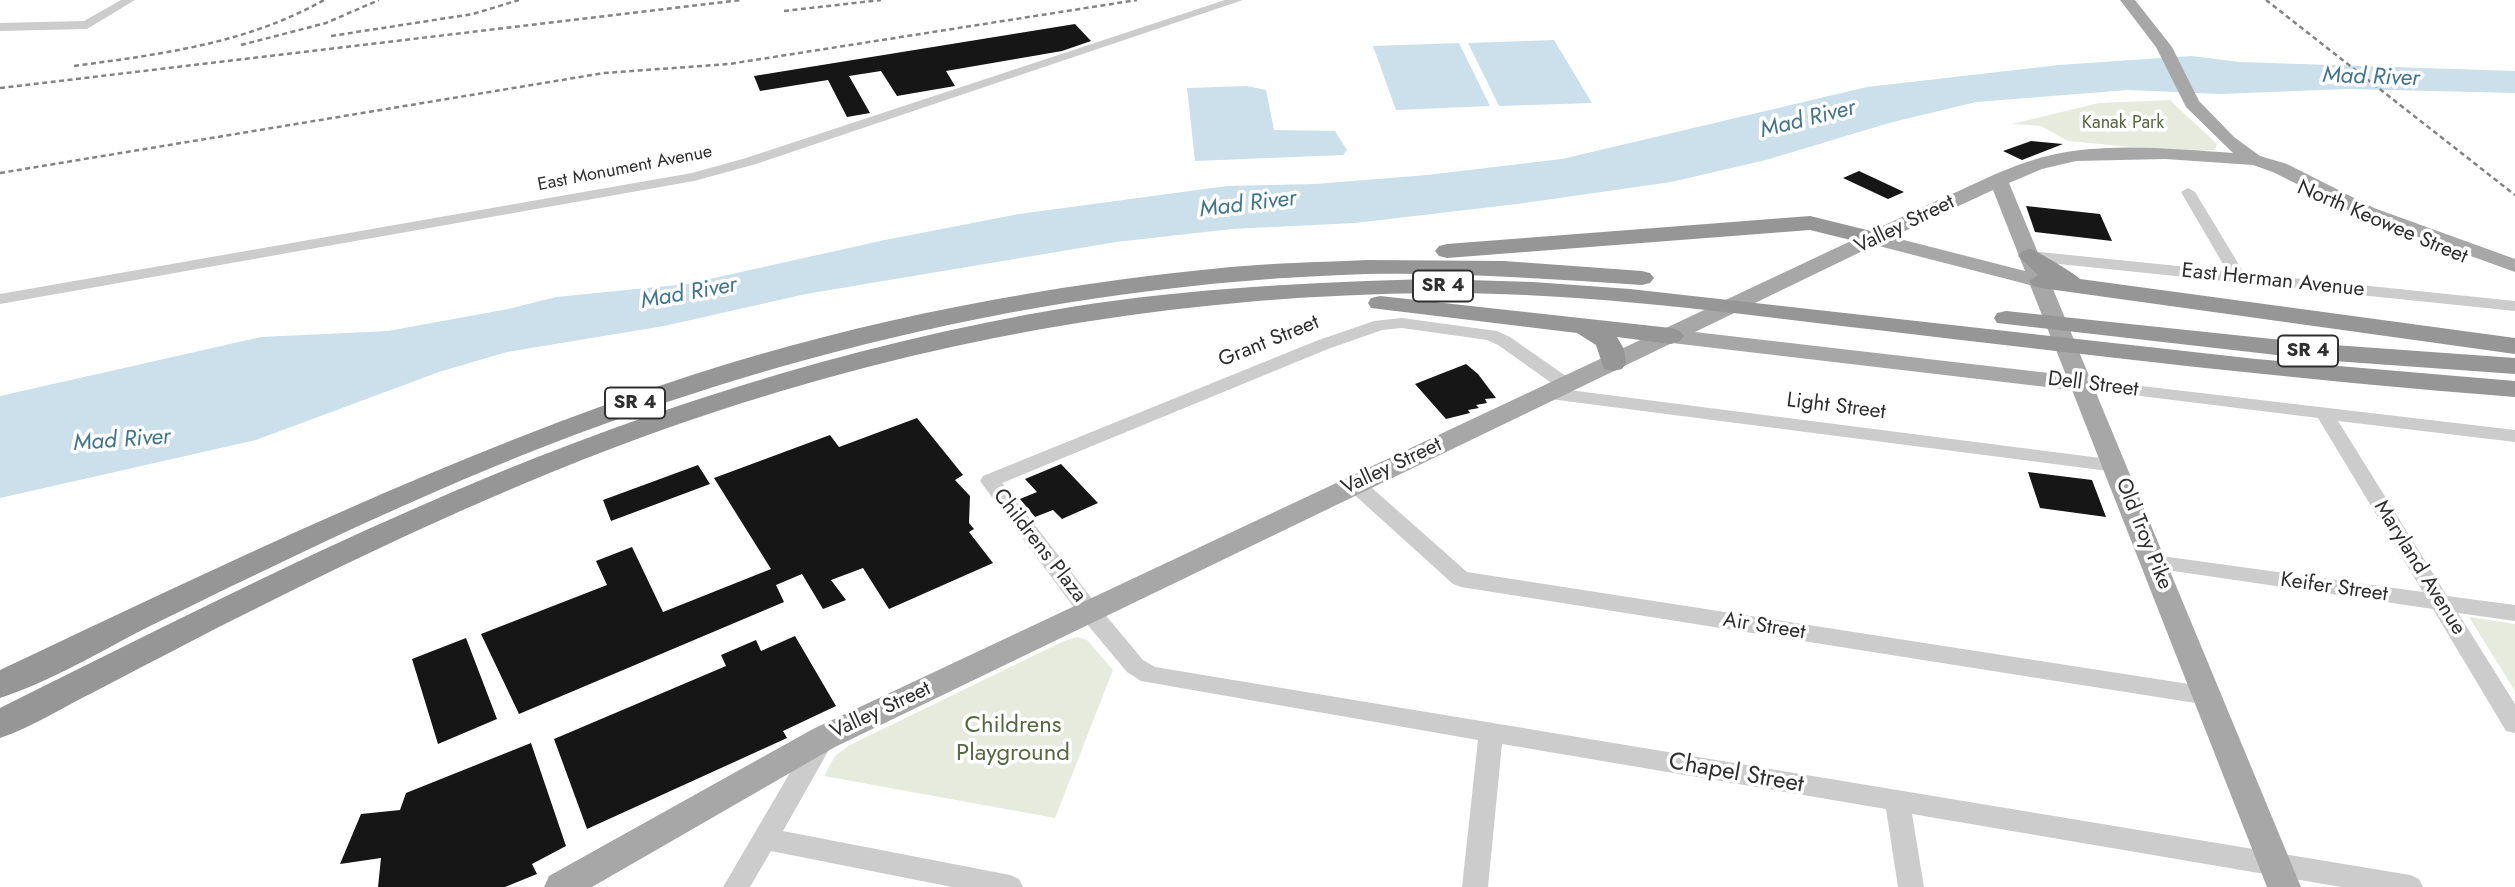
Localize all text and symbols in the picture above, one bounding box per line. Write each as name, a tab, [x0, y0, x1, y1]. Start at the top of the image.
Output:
water label: Mad River	[2322, 63, 2420, 93]
water label: Mad River	[1757, 95, 1859, 145]
park label: Kanak Park	[2082, 113, 2164, 135]
street label: East Monument Avenue	[536, 141, 714, 197]
street label: North Keowee Street	[2293, 176, 2471, 270]
water label: Mad River	[1198, 185, 1298, 225]
street label: Valley Street	[1851, 190, 1959, 260]
street label: East Herman Avenue	[2180, 259, 2366, 303]
road number: SR 4	[1413, 270, 1473, 302]
water label: Mad River	[639, 272, 739, 316]
street label: Grant Street	[1215, 310, 1323, 374]
road number: SR 4	[2278, 336, 2338, 366]
street label: Dell Street	[2046, 367, 2140, 403]
road number: SR 4	[605, 388, 665, 418]
street label: Light Street	[1785, 388, 1887, 426]
water label: Mad River	[72, 424, 172, 458]
street label: Valley Street	[1338, 433, 1446, 501]
street label: Old Troy Pike	[2109, 475, 2177, 593]
street label: Childrens Plaza	[987, 484, 1091, 608]
street label: Maryland Avenue	[2368, 496, 2470, 640]
street label: Keifer Street	[2279, 568, 2389, 608]
street label: Air Street	[1721, 608, 1807, 646]
street label: Valley Street	[827, 677, 935, 745]
park label: Childrens Playground	[956, 712, 1070, 768]
street label: Chapel Street	[1666, 748, 1806, 800]

